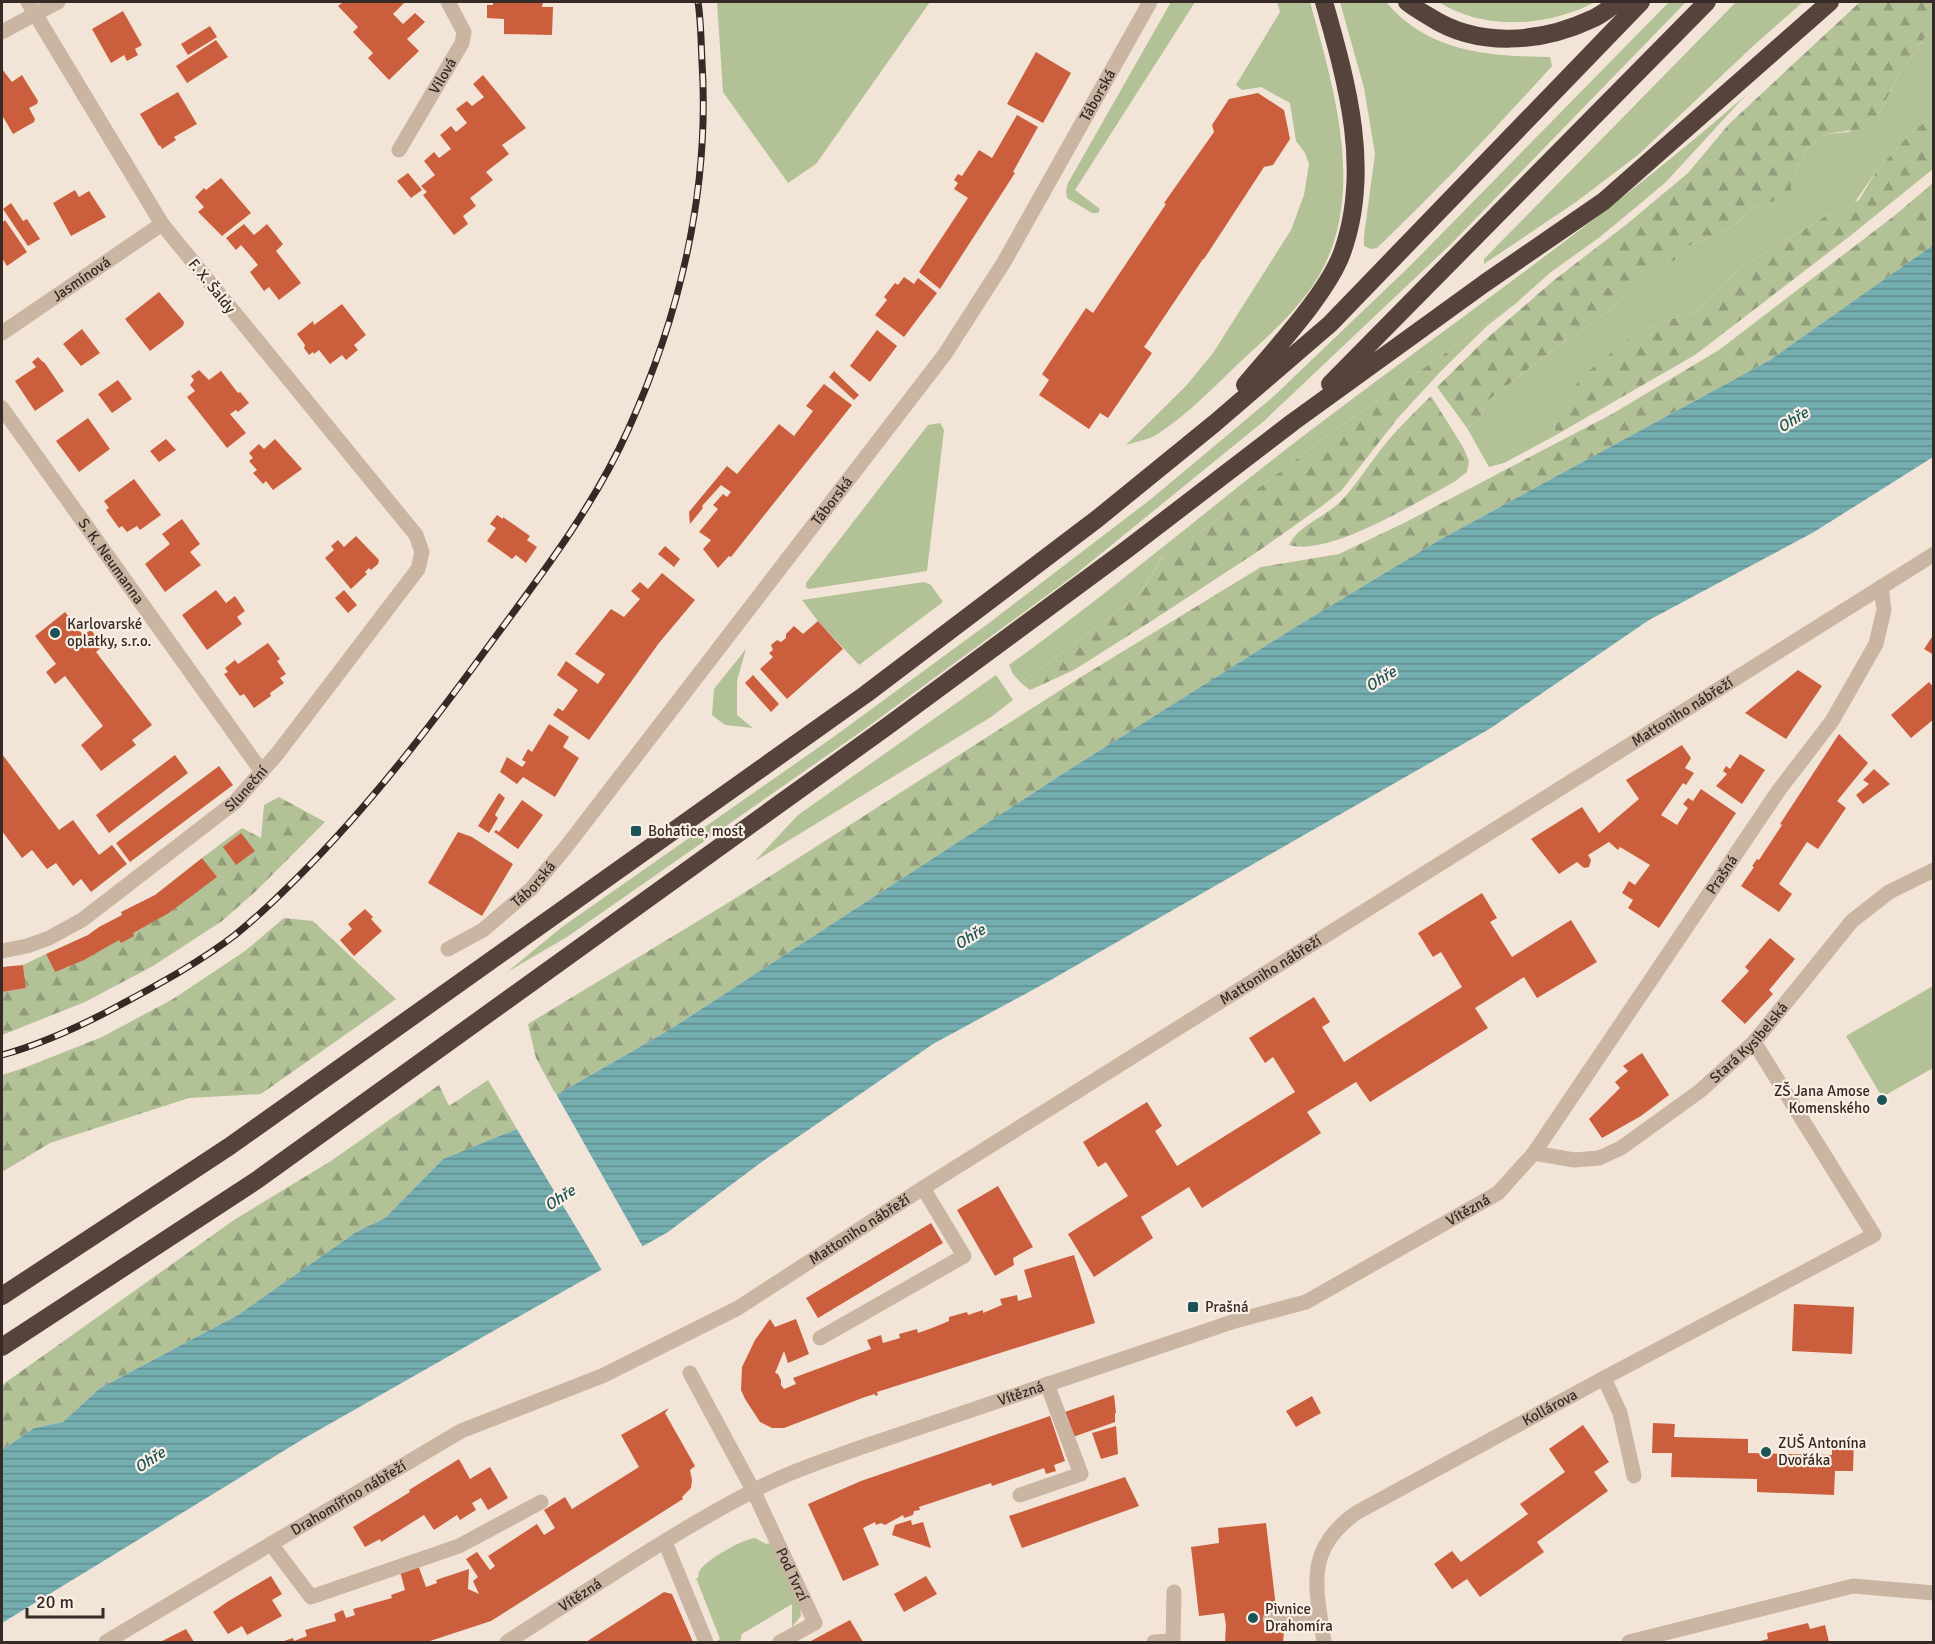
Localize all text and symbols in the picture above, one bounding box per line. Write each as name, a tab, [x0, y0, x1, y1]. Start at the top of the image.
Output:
street label: Vilová	[425, 55, 460, 97]
street label: Táborská	[1076, 66, 1119, 124]
street label: Jasmínová	[49, 253, 114, 305]
street label: F. X. Šaldy	[185, 254, 240, 317]
water label: Ohře	[1774, 402, 1813, 437]
street label: Táborská	[807, 473, 856, 529]
street label: S. K. Neumanna	[75, 515, 148, 607]
place label: Karlovarské oplatky, s.r.o.	[67, 615, 152, 650]
marker: Karlovarské oplatky, s.r.o.	[48, 626, 62, 640]
water label: Ohře	[1362, 661, 1401, 696]
street label: Mattoniho nábřeží	[1628, 673, 1736, 751]
street label: Sluneční	[221, 762, 272, 816]
place label: Bohatice, most	[648, 822, 743, 840]
marker: Bohatice, most	[629, 824, 643, 838]
street label: Prašná	[1702, 852, 1742, 898]
street label: Táborská	[507, 858, 559, 911]
water label: Ohře	[951, 919, 990, 954]
street label: Mattoniho nábřeží	[1216, 932, 1325, 1009]
street label: Stará Kysibelská	[1706, 999, 1792, 1087]
place label: ZŠ Jana Amose Komenského	[1774, 1081, 1870, 1117]
marker: ZŠ Jana Amose Komenského	[1875, 1093, 1889, 1107]
water label: Ohře	[541, 1180, 580, 1215]
street label: Mattoniho nábřeží	[806, 1190, 913, 1269]
street label: Vítězná	[1443, 1190, 1493, 1230]
place label: Prašná	[1205, 1298, 1249, 1316]
marker: Prašná	[1186, 1300, 1200, 1314]
street label: Vítězná	[995, 1377, 1046, 1410]
street label: Kollárova	[1519, 1385, 1580, 1430]
place label: ZUŠ Antonína Dvořáka	[1778, 1433, 1866, 1469]
water label: Ohře	[131, 1442, 170, 1477]
marker: ZUŠ Antonína Dvořáka	[1759, 1445, 1773, 1459]
street label: Drahomířino nábřeží	[287, 1457, 409, 1539]
street label: Pod Tvrzí	[772, 1545, 813, 1604]
street label: Vítězná	[555, 1574, 605, 1616]
scale bar	[27, 1581, 104, 1619]
text: 20 m	[36, 1591, 74, 1613]
place label: Pivnice Drahomíra	[1265, 1600, 1333, 1635]
marker: Pivnice Drahomíra	[1246, 1611, 1260, 1625]

